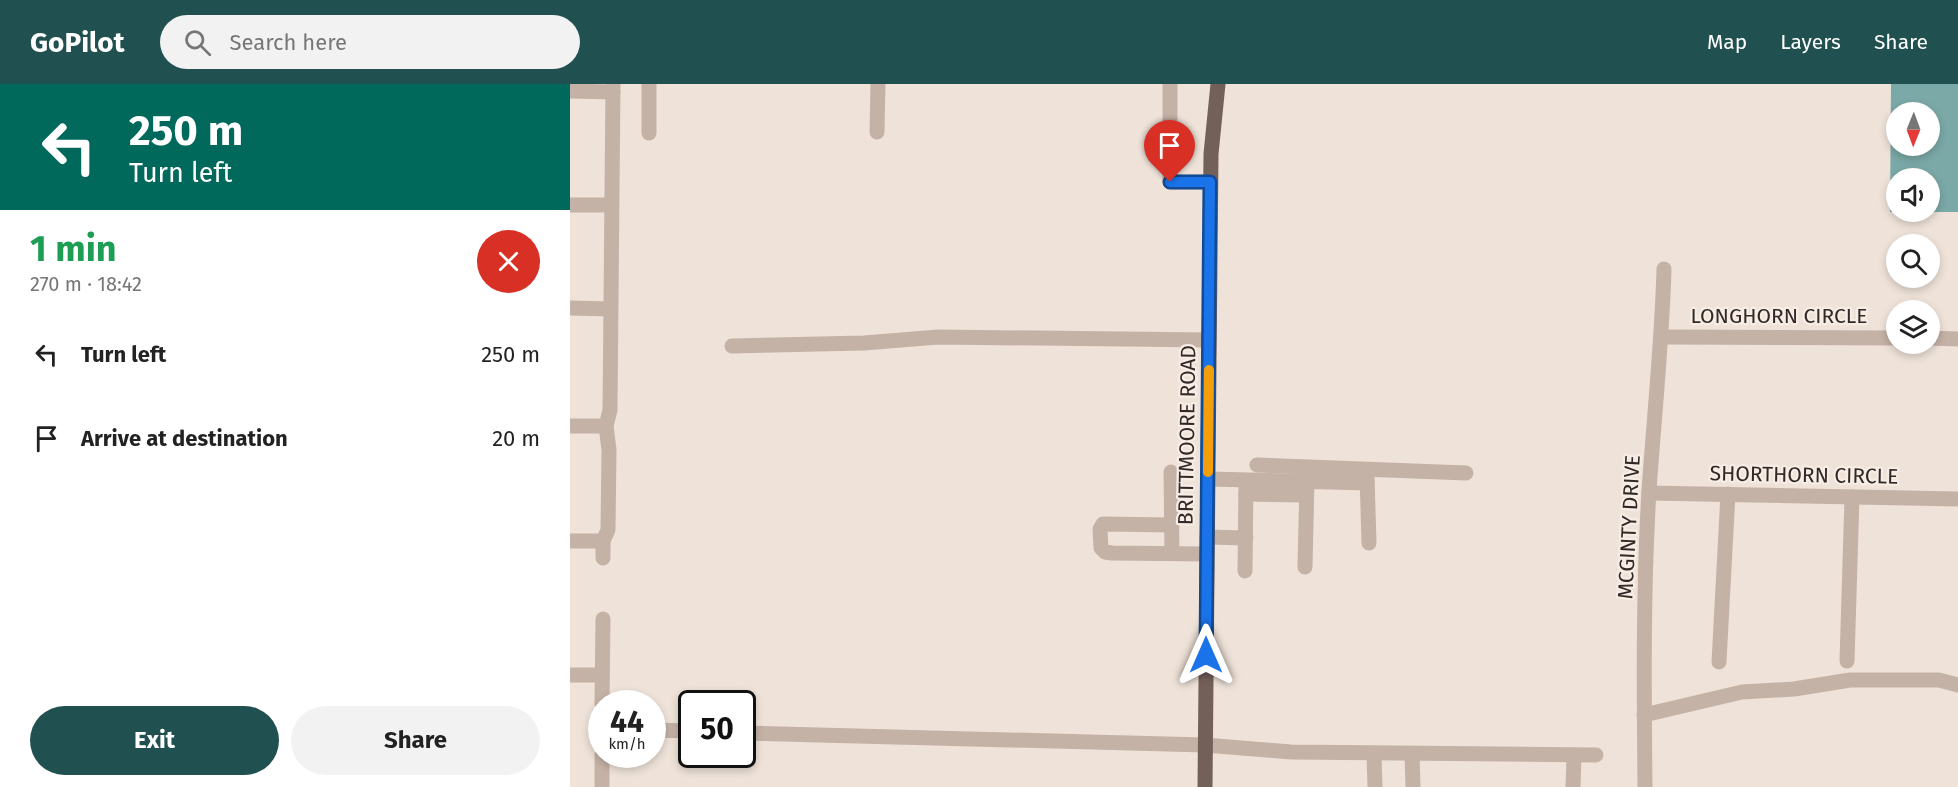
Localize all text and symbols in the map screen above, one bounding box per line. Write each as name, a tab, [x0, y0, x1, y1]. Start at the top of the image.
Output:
search box	[160, 15, 580, 69]
text: GoPilot	[30, 26, 124, 59]
icon: search	[181, 26, 214, 59]
text: Search here	[229, 29, 347, 56]
text: Map	[1707, 29, 1747, 55]
text: Layers	[1780, 29, 1841, 55]
text: Share	[1874, 29, 1928, 55]
north arrow	[1886, 102, 1940, 156]
map controls	[1886, 102, 1940, 354]
text: 250 m	[129, 106, 243, 156]
icon: left	[30, 108, 108, 186]
pin	[1144, 120, 1195, 182]
icon: arrive	[1153, 129, 1186, 162]
text: Turn left	[129, 157, 232, 189]
button: sound	[1886, 168, 1940, 222]
text: 1 min	[30, 227, 117, 271]
button: close	[477, 230, 540, 293]
button: search	[1886, 234, 1940, 288]
text: 270 m · 18:42	[30, 272, 142, 296]
button: layers	[1886, 300, 1940, 354]
street label: LONGHORN CIRCLE	[1691, 303, 1868, 329]
icon: left	[30, 338, 63, 371]
text: Turn left	[81, 341, 166, 368]
text: 250 m	[481, 341, 540, 368]
street label: BRITTMOORE ROAD	[1172, 345, 1202, 525]
icon: arrive	[30, 422, 63, 455]
text: Arrive at destination	[81, 425, 288, 452]
text: 20 m	[492, 425, 540, 452]
street label: MCGINTY DRIVE	[1612, 454, 1646, 600]
street label: SHORTHORN CIRCLE	[1709, 460, 1899, 490]
position arrow	[1174, 623, 1238, 687]
speed limit sign: 50	[678, 690, 756, 768]
text: 44	[610, 704, 644, 740]
button: Exit	[30, 706, 279, 775]
button: Share	[291, 706, 540, 775]
text: km/h	[608, 735, 646, 753]

